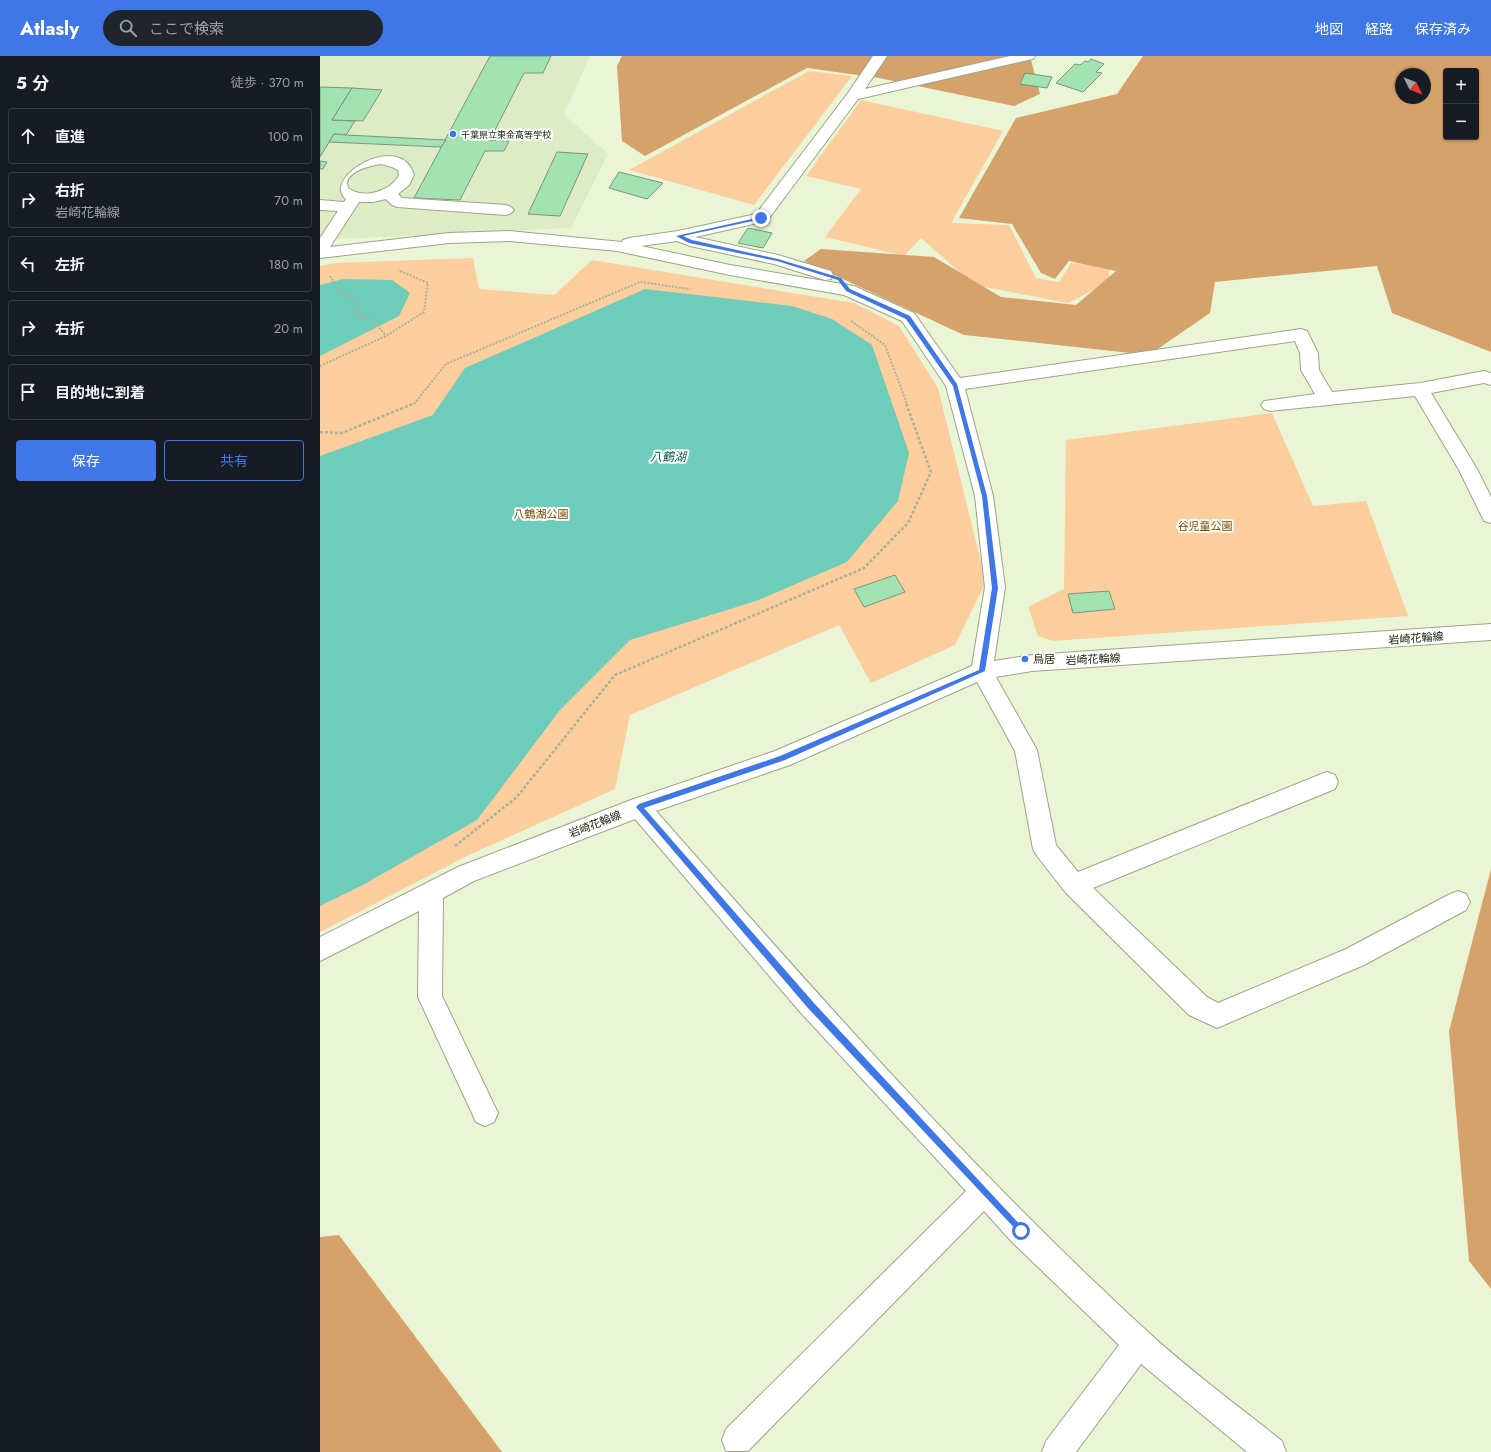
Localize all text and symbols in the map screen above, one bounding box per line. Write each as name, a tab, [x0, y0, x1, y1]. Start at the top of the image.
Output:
search box	[103, 10, 383, 46]
text: Atlasly	[20, 15, 79, 42]
icon: search	[117, 17, 139, 39]
text: ここで検索	[149, 18, 224, 40]
text: 地図	[1315, 19, 1343, 39]
text: 経路	[1365, 19, 1393, 39]
text: 保存済み	[1415, 19, 1471, 39]
north arrow	[1395, 68, 1431, 104]
map controls	[1443, 68, 1479, 140]
button: +	[1443, 68, 1479, 104]
text: 5 分	[16, 71, 49, 95]
text: 徒歩 · 370 m	[231, 73, 304, 92]
button: −	[1443, 104, 1479, 140]
icon: ahead	[17, 125, 39, 147]
text: 直進	[55, 126, 85, 148]
text: 100 m	[268, 127, 303, 146]
place label: 千葉県立東金高等学校	[461, 128, 551, 141]
marker: 千葉県立東金高等学校	[448, 129, 458, 139]
text: 右折	[55, 180, 85, 202]
icon: right	[17, 189, 39, 211]
text: 70 m	[274, 191, 303, 210]
text: 岩崎花輪線	[55, 203, 120, 222]
route end	[752, 209, 770, 227]
icon: left	[17, 253, 39, 275]
text: 左折	[55, 254, 85, 276]
text: 180 m	[268, 255, 303, 274]
icon: right	[17, 317, 39, 339]
text: 右折	[55, 318, 85, 340]
text: 20 m	[274, 319, 303, 338]
icon: arrive	[17, 381, 39, 403]
text: 目的地に到着	[55, 382, 145, 404]
button: 保存	[16, 440, 156, 481]
button: 共有	[164, 440, 304, 481]
water label: 八鶴湖	[650, 448, 688, 466]
park label: 八鶴湖公園	[514, 506, 569, 522]
park label: 谷児童公園	[1178, 518, 1233, 534]
street label: 岩崎花輪線	[1388, 628, 1444, 648]
street label: 岩崎花輪線	[1065, 650, 1121, 668]
place label: 鳥居	[1033, 651, 1055, 667]
marker: 鳥居	[1020, 654, 1030, 664]
street label: 岩崎花輪線	[566, 807, 624, 841]
route start	[1012, 1222, 1030, 1240]

